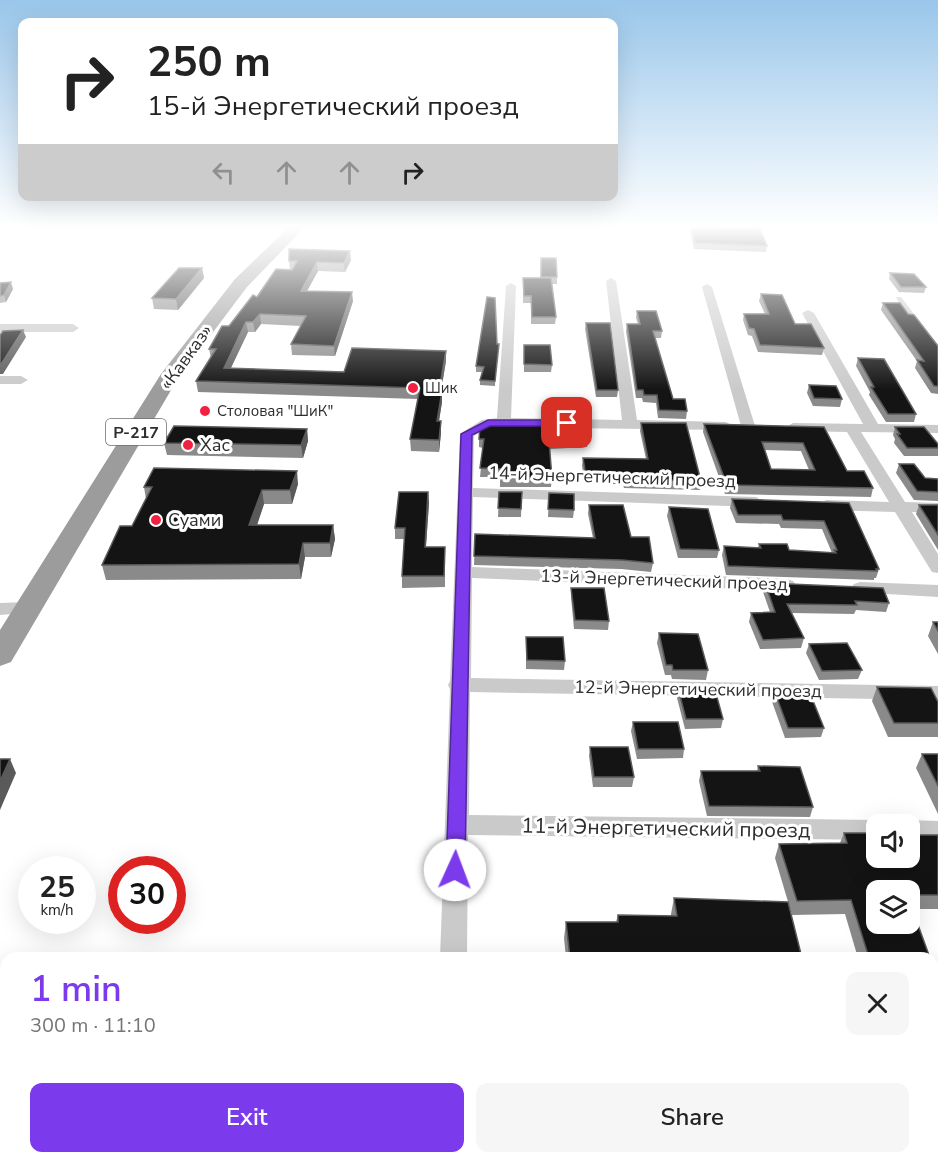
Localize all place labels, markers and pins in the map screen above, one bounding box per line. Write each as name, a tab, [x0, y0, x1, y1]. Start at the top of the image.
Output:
place label: Шик	[425, 378, 458, 398]
marker: Шик	[406, 381, 420, 395]
pin	[541, 397, 592, 448]
place label: Столовая "ШиК"	[217, 401, 333, 421]
marker: Столовая "ШиК"	[198, 404, 212, 418]
place label: Хас	[200, 433, 230, 457]
marker: Хас	[181, 438, 195, 452]
place label: Суами	[168, 508, 221, 532]
marker: Суами	[149, 513, 163, 527]

